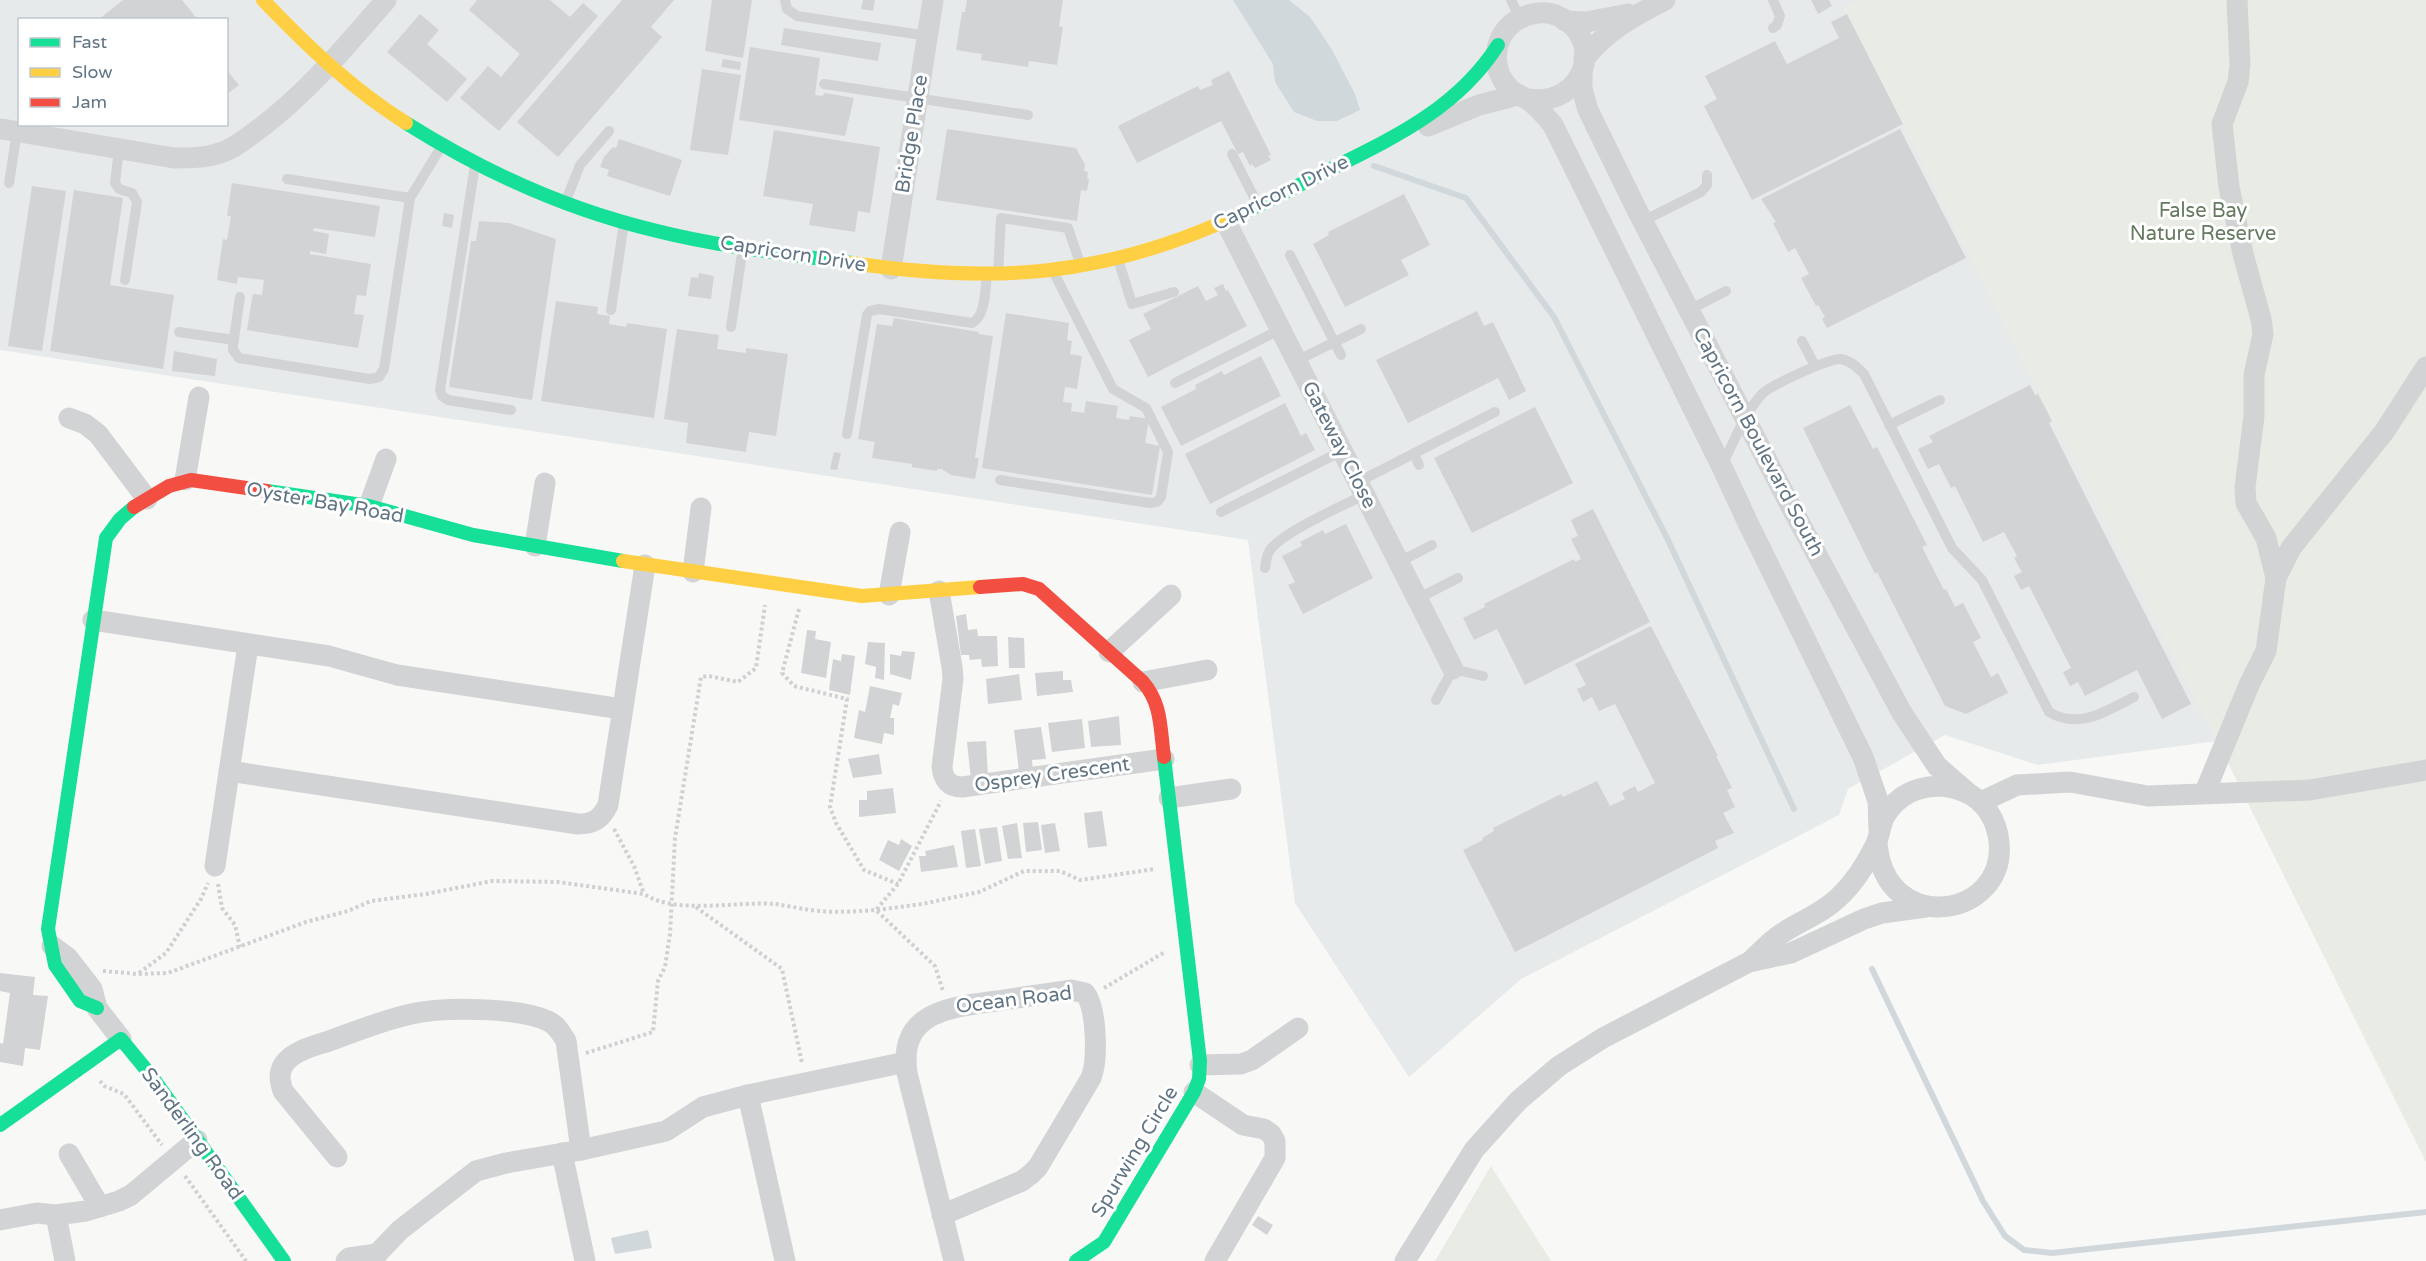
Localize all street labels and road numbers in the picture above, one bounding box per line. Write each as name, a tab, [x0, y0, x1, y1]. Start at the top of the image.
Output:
street label: Bridge Place	[891, 73, 933, 195]
street label: Capricorn Drive	[1209, 150, 1353, 236]
street label: Capricorn Drive	[718, 231, 868, 277]
street label: Capricorn Boulevard South	[1687, 323, 1829, 561]
street label: Gateway Close	[1297, 377, 1381, 513]
street label: Oyster Bay Road	[244, 477, 406, 529]
street label: Osprey Crescent	[973, 752, 1131, 798]
street label: Ocean Road	[955, 981, 1073, 1019]
street label: Sanderling Road	[136, 1063, 248, 1205]
street label: Spurwing Circle	[1086, 1082, 1184, 1222]

